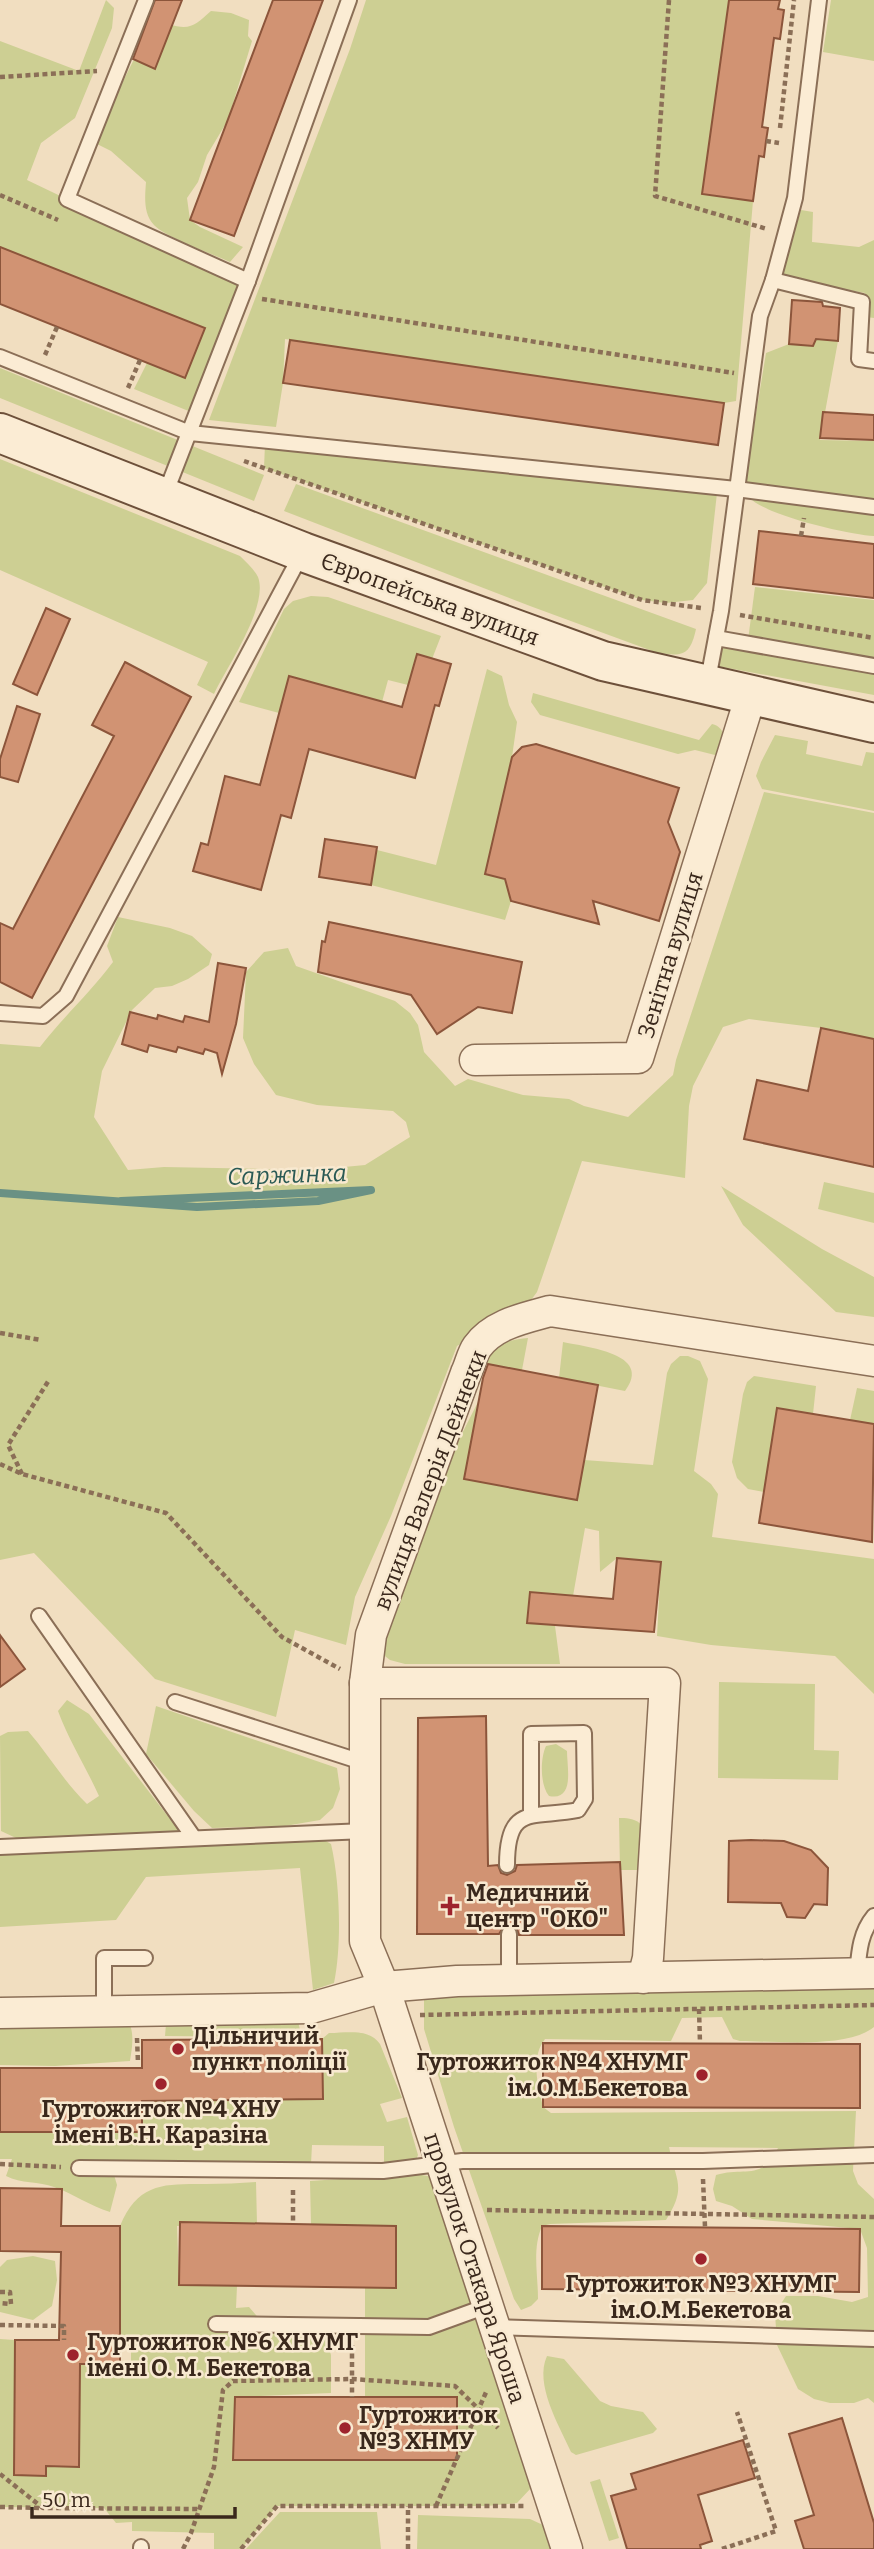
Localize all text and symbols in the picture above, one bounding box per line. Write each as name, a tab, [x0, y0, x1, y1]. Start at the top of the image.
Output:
street label: Європейська вулиця	[317, 546, 543, 652]
street label: Зенітна вулиця	[631, 868, 709, 1042]
water label: Саржинка	[227, 1159, 347, 1191]
street label: вулиця Валерія Дейнеки	[367, 1346, 493, 1614]
place label: Медичний центр "ОКО"	[466, 1879, 608, 1933]
marker: Медичний центр "ОКО"	[440, 1896, 460, 1916]
place label: Дільничий пункт поліції	[192, 2022, 347, 2076]
marker: Дільничий пункт поліції	[170, 2041, 186, 2057]
place label: Гуртожиток №4 ХНУМГ ім.О.М.Бекетова	[416, 2048, 688, 2102]
marker: Гуртожиток №4 ХНУМГ ім.О.М.Бекетова	[694, 2067, 710, 2083]
marker: Гуртожиток №4 ХНУ імені В.Н. Каразіна	[153, 2076, 169, 2092]
place label: Гуртожиток №4 ХНУ імені В.Н. Каразіна	[42, 2095, 281, 2149]
street label: провулок Отакара Яроша	[418, 2129, 532, 2407]
marker: Гуртожиток №3 ХНУМГ ім.О.М.Бекетова	[693, 2251, 709, 2267]
place label: Гуртожиток №3 ХНУМГ ім.О.М.Бекетова	[566, 2270, 836, 2324]
place label: Гуртожиток №6 ХНУМГ імені О. М. Бекетова	[87, 2328, 358, 2382]
marker: Гуртожиток №6 ХНУМГ імені О. М. Бекетова	[65, 2347, 81, 2363]
place label: Гуртожиток №3 ХНМУ	[359, 2401, 498, 2455]
marker: Гуртожиток №3 ХНМУ	[337, 2420, 353, 2436]
scale bar	[32, 2476, 234, 2520]
text: 50 m	[42, 2487, 91, 2513]

